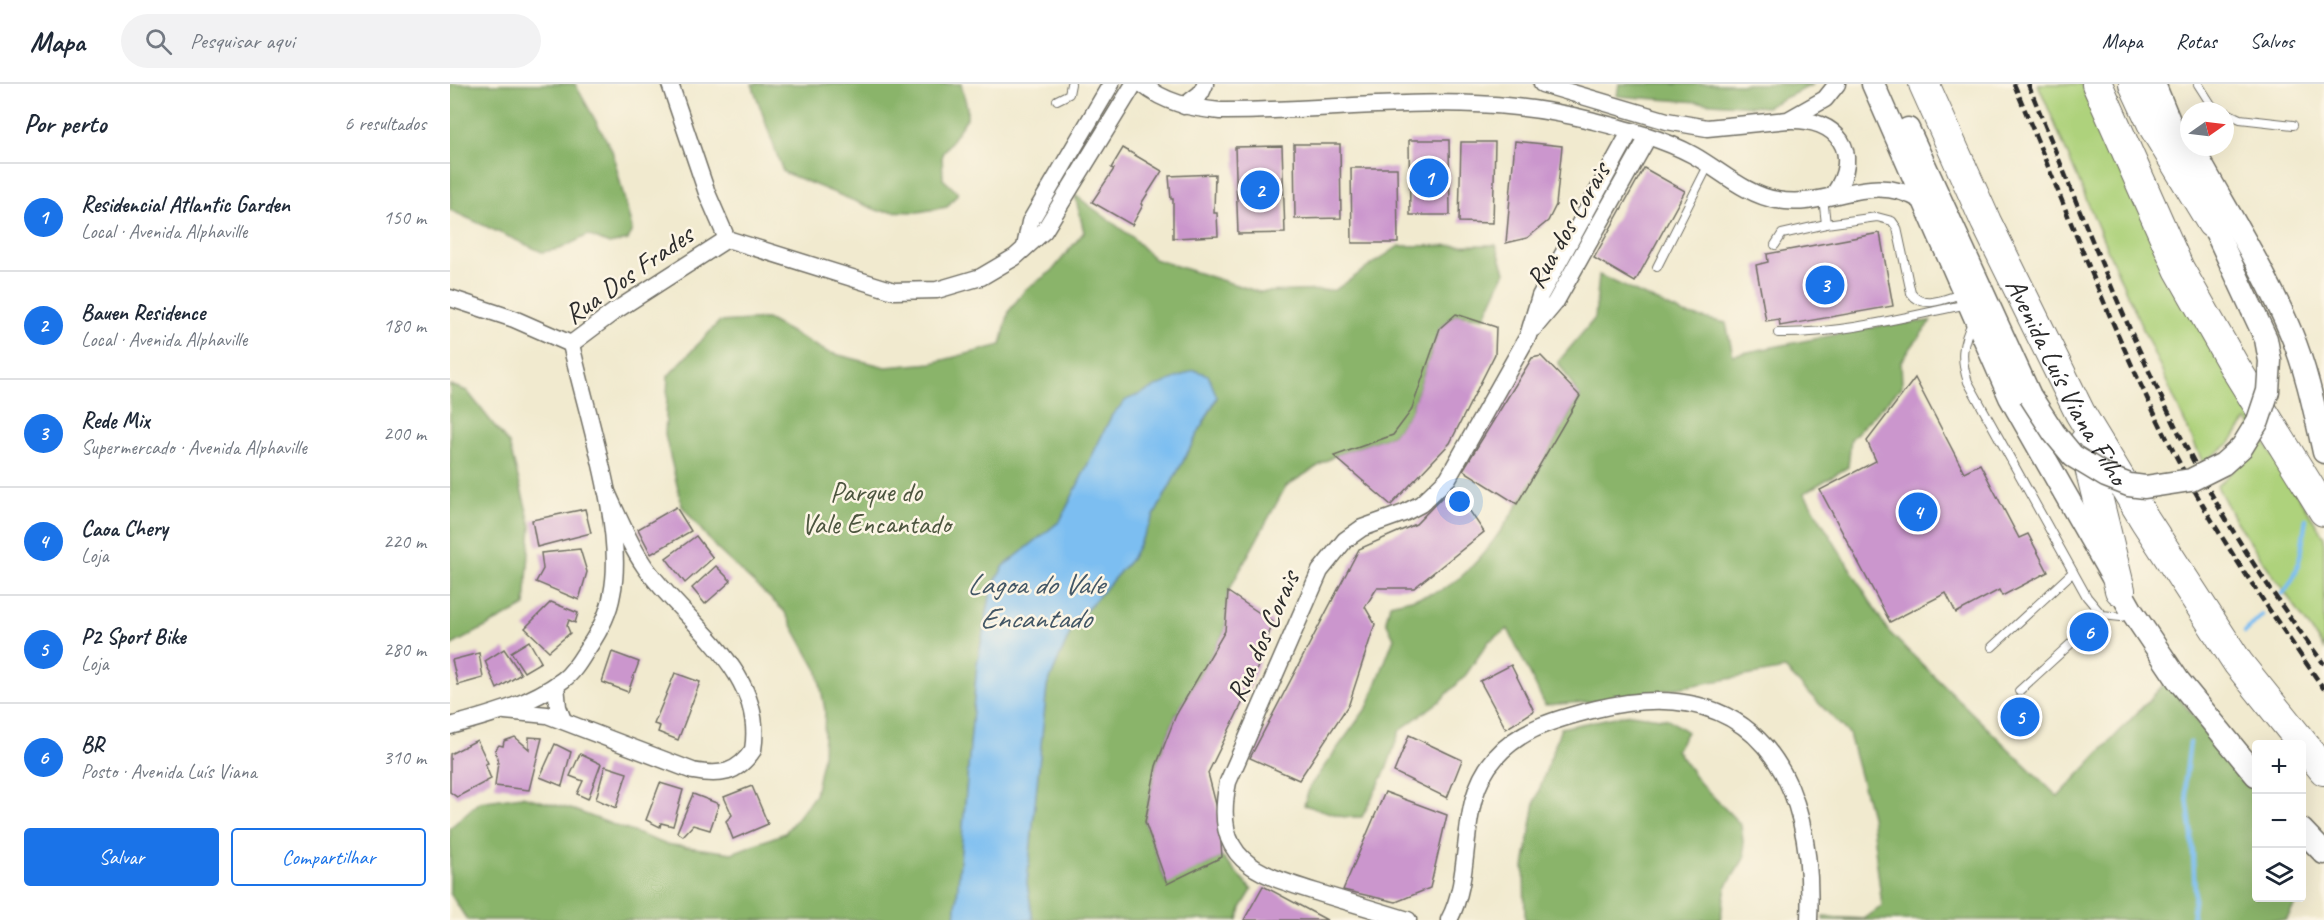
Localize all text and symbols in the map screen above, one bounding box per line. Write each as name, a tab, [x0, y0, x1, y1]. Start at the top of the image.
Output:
search box	[121, 14, 541, 68]
text: Mapa	[30, 24, 85, 59]
icon: search	[142, 25, 175, 58]
text: Pesquisar aqui	[190, 27, 295, 55]
text: Mapa	[2102, 28, 2143, 54]
text: Rotas	[2176, 28, 2217, 54]
text: Salvos	[2250, 28, 2294, 54]
north arrow	[2180, 102, 2234, 156]
text: Por perto	[24, 107, 106, 140]
text: 6 resultados	[344, 111, 426, 136]
street label: Rua dos Corais	[1518, 154, 1619, 294]
pin: 1	[1410, 156, 1448, 200]
pin: 2	[1240, 168, 1280, 212]
text: Residencial Atlantic Garden	[81, 191, 290, 219]
text: 1	[39, 205, 48, 230]
text: 150 m	[383, 205, 426, 230]
street label: Rua Dos Frades	[557, 216, 702, 332]
text: Local · Avenida Alphaville	[81, 219, 247, 244]
pin: 3	[1806, 262, 1844, 308]
street label: Avenida Luís Viana Filho	[1998, 272, 2138, 494]
text: Bauen Residence	[81, 299, 205, 327]
text: 2	[39, 313, 48, 338]
text: 180 m	[383, 313, 426, 338]
text: Local · Avenida Alphaville	[81, 327, 247, 352]
text: Rede Mix	[81, 407, 150, 435]
text: 3	[39, 421, 48, 446]
text: 200 m	[383, 421, 426, 446]
text: Supermercado · Avenida Alphaville	[81, 435, 307, 460]
park label: Parque do Vale Encantado	[801, 474, 954, 541]
your location	[1445, 487, 1474, 516]
pin: 4	[1898, 490, 1938, 534]
text: Caoa Chery	[81, 515, 168, 543]
text: 4	[39, 529, 48, 554]
text: 220 m	[383, 529, 426, 554]
text: Loja	[81, 543, 109, 568]
street label: Rua dos Corais	[1218, 563, 1308, 707]
water label: Lagoa do Vale Encantado	[967, 565, 1107, 637]
pin: 6	[2070, 610, 2108, 654]
text: P2 Sport Bike	[81, 623, 186, 651]
text: 5	[39, 637, 48, 662]
text: 280 m	[383, 637, 426, 662]
text: Loja	[81, 651, 109, 676]
pin: 5	[2000, 694, 2040, 740]
text: BR	[81, 731, 103, 759]
map controls	[2252, 740, 2306, 902]
button: +	[2252, 740, 2306, 794]
text: 6	[39, 745, 48, 770]
text: 310 m	[383, 745, 426, 770]
text: Posto · Avenida Luís Viana	[81, 759, 257, 784]
button: −	[2252, 794, 2306, 848]
button: Salvar	[24, 828, 219, 886]
button: Compartilhar	[231, 828, 426, 886]
button: layers	[2252, 848, 2306, 902]

